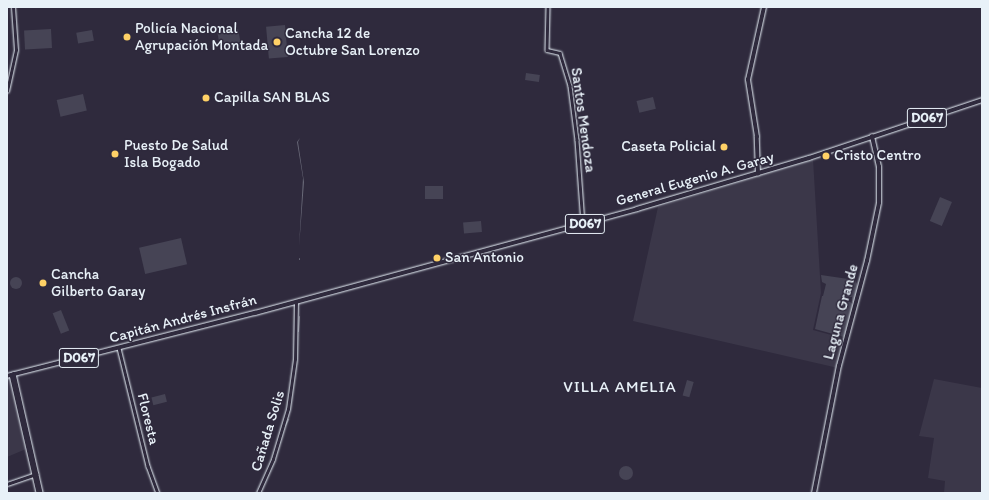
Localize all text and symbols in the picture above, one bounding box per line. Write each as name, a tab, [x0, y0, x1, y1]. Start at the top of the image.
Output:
place label: Policía Nacional Agrupación Montada	[135, 19, 268, 54]
place label: Cancha 12 de Octubre San Lorenzo	[285, 24, 420, 59]
marker: Policía Nacional Agrupación Montada	[122, 32, 132, 42]
marker: Cancha 12 de Octubre San Lorenzo	[272, 37, 282, 47]
street label: Santos Mendoza	[567, 66, 599, 174]
place label: Capilla SAN BLAS	[214, 89, 330, 107]
marker: Capilla SAN BLAS	[201, 93, 211, 103]
road number: D067	[906, 106, 948, 130]
place label: Puesto De Salud Isla Bogado	[124, 136, 228, 171]
place label: Caseta Policial	[621, 138, 716, 156]
marker: Caseta Policial	[719, 142, 729, 152]
place label: Cristo Centro	[834, 147, 921, 165]
marker: Puesto De Salud Isla Bogado	[109, 148, 121, 160]
street label: General Eugenio A. Garay	[614, 148, 776, 210]
marker: Cristo Centro	[821, 151, 831, 161]
road number: D067	[564, 212, 606, 236]
place label: San Antonio	[445, 249, 524, 267]
marker: San Antonio	[432, 253, 442, 263]
street label: Laguna Grande	[820, 262, 862, 362]
place label: Cancha Gilberto Garay	[51, 265, 145, 300]
marker: Cancha Gilberto Garay	[38, 278, 48, 288]
street label: Capitán Andrés Insfrán	[107, 291, 259, 347]
road number: D067	[58, 346, 100, 370]
district label: VILLA AMELIA	[563, 377, 677, 397]
street label: Cañada Solis	[247, 388, 289, 474]
street label: Floresta	[133, 391, 163, 447]

